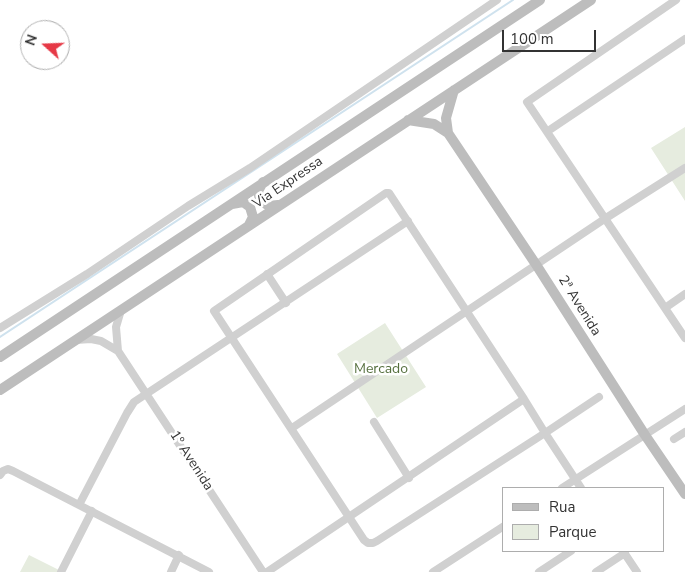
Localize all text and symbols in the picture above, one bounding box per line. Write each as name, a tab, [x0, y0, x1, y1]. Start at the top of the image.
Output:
north arrow	[20, 20, 70, 70]
scale bar	[505, 20, 599, 52]
text: 100 m	[510, 29, 554, 49]
text: N	[21, 32, 42, 48]
street label: Via Expressa	[250, 153, 326, 213]
street label: 2ª Avenida	[554, 273, 604, 339]
park label: Mercado	[354, 362, 408, 378]
street label: 1º Avenida	[165, 428, 217, 494]
legend	[502, 487, 665, 552]
text: Rua	[549, 497, 575, 517]
text: Parque	[549, 522, 597, 542]

